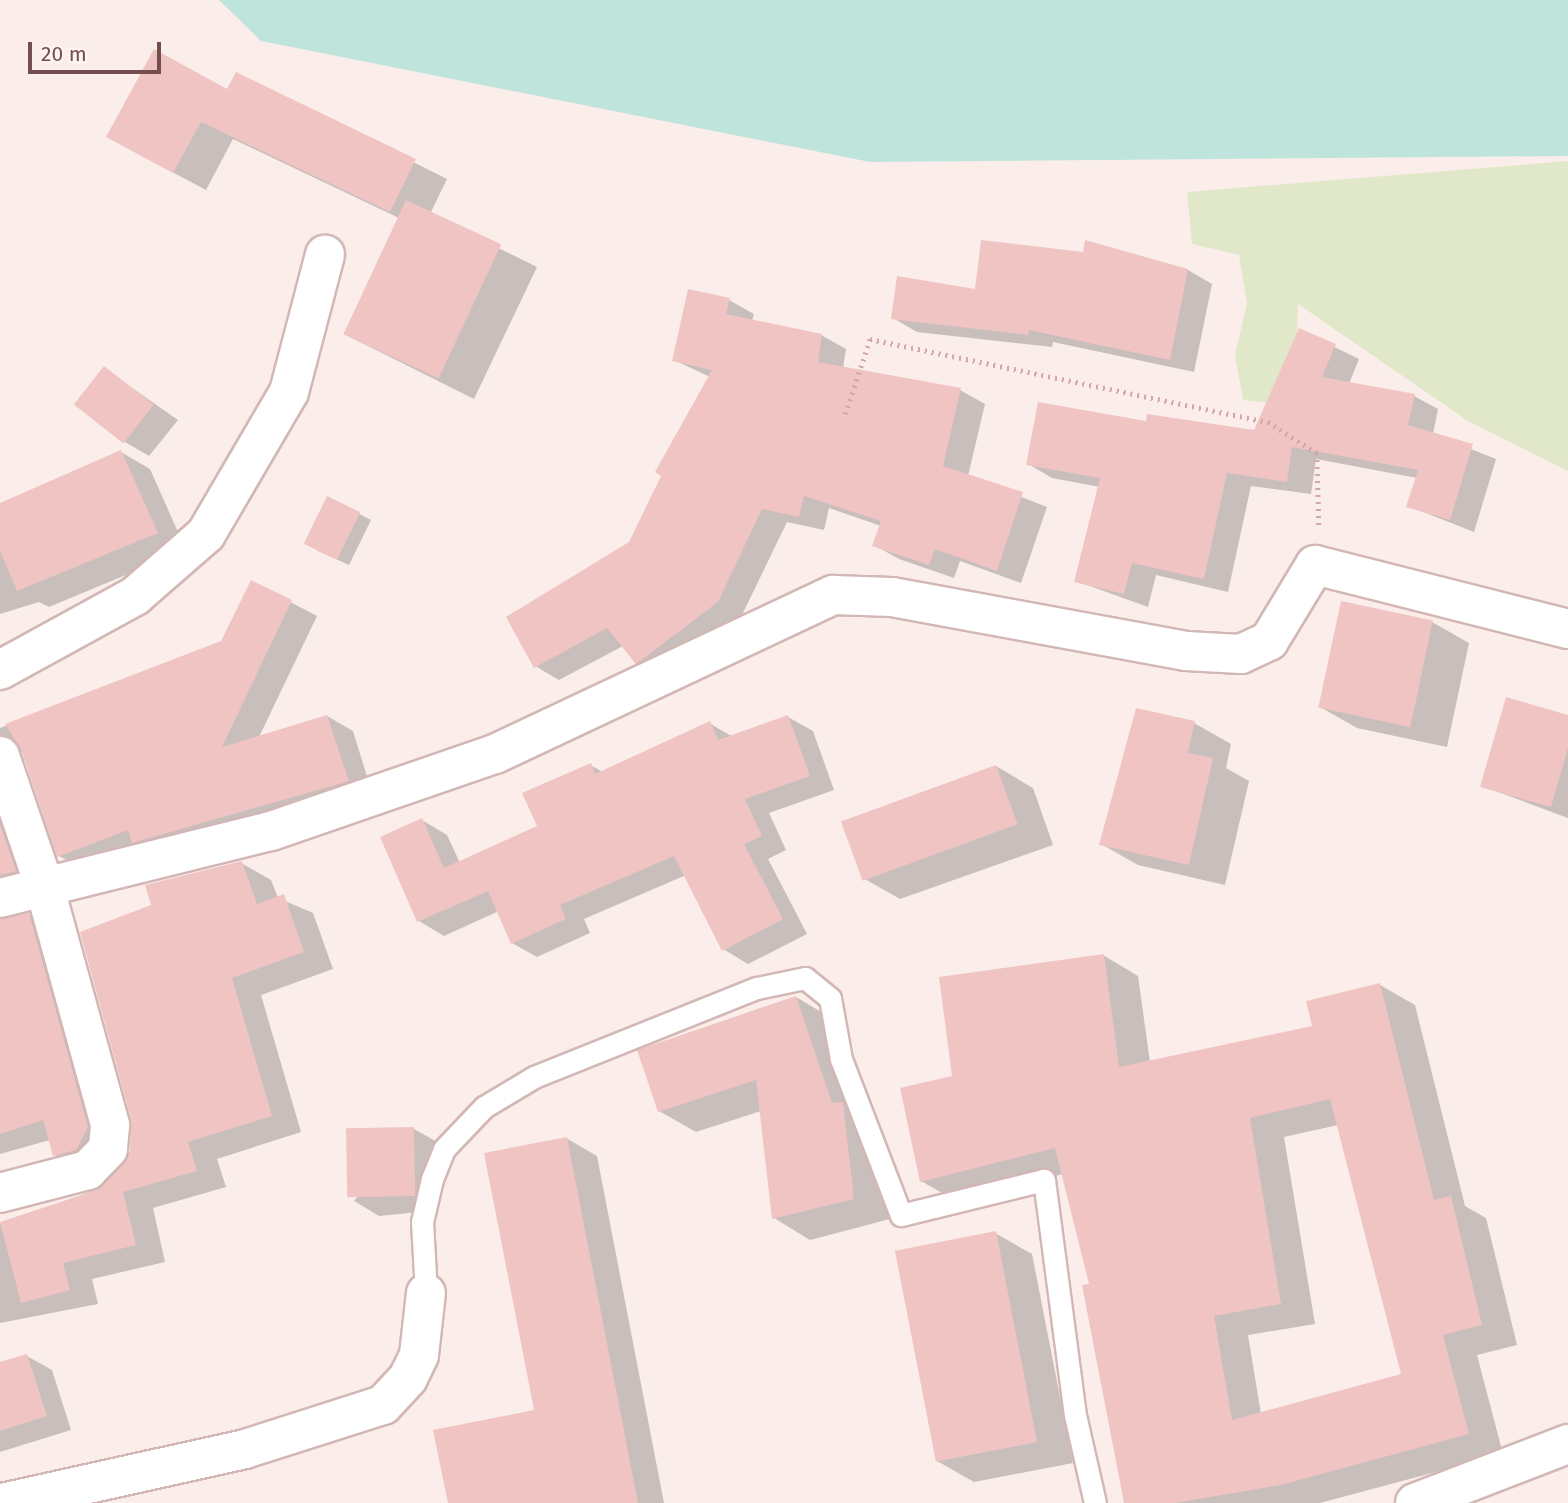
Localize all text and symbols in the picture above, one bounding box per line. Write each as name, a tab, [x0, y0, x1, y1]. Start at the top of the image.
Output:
scale bar	[32, 28, 164, 72]
text: 20 m	[41, 41, 87, 67]

